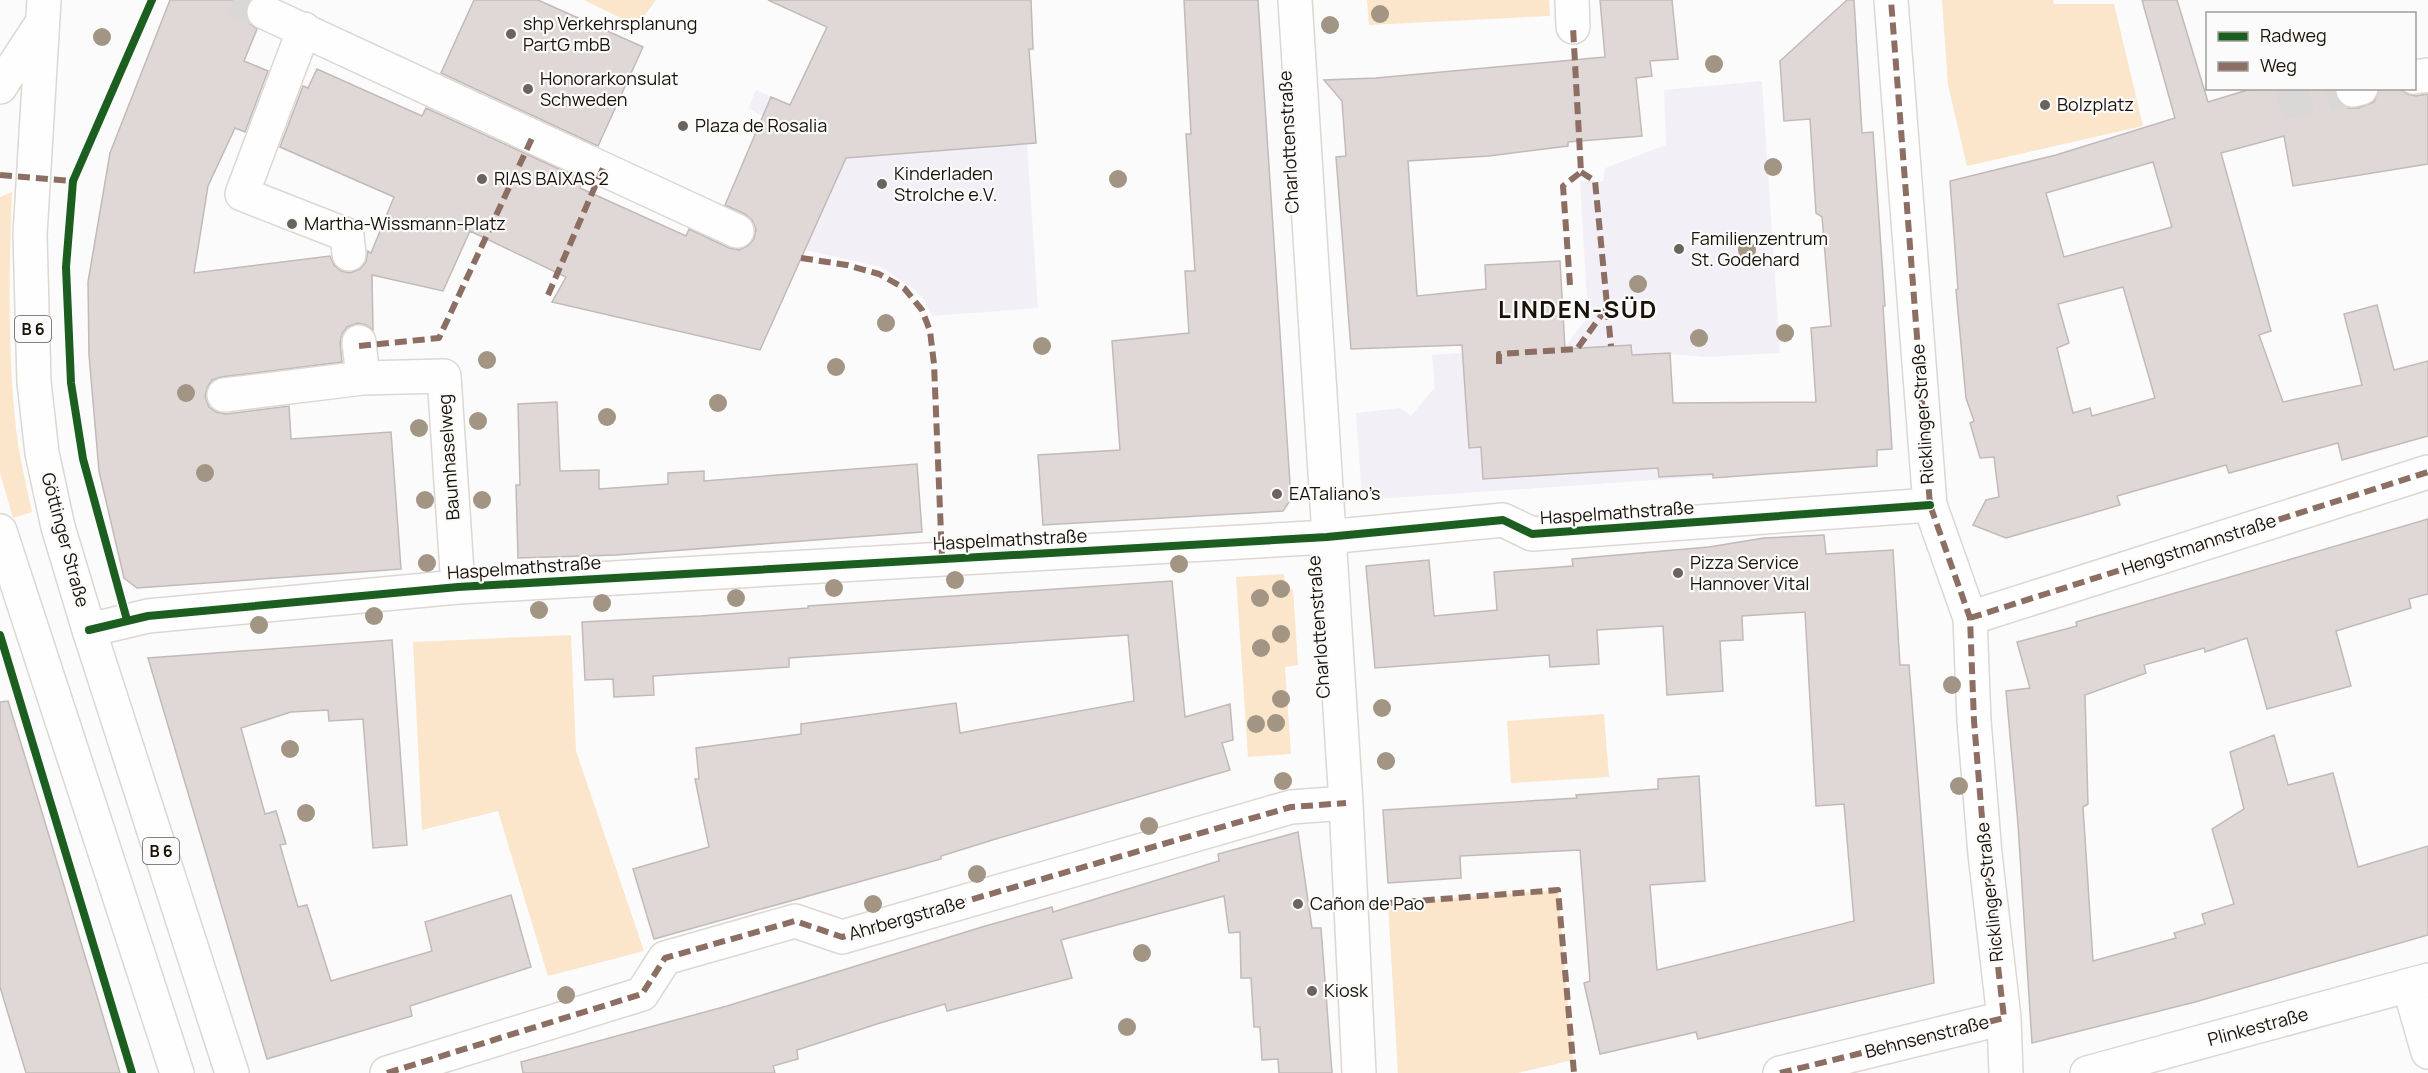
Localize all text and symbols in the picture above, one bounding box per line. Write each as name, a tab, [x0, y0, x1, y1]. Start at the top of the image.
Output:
place label: shp Verkehrsplanung PartG mbB	[523, 11, 697, 56]
legend	[2206, 12, 2416, 90]
text: Radweg	[2260, 23, 2327, 47]
marker: shp Verkehrsplanung PartG mbB	[504, 27, 518, 41]
text: Weg	[2260, 53, 2297, 77]
place label: Honorarkonsulat Schweden	[540, 66, 679, 111]
street label: Charlottenstraße	[1272, 70, 1304, 214]
marker: Honorarkonsulat Schweden	[521, 82, 535, 96]
place label: Bolzplatz	[2057, 92, 2134, 116]
marker: Bolzplatz	[2038, 98, 2052, 112]
place label: Plaza de Rosalia	[695, 113, 827, 137]
marker: Plaza de Rosalia	[676, 119, 690, 133]
place label: Kinderladen Strolche e.V.	[894, 161, 997, 206]
place label: RIAS BAIXAS 2	[494, 166, 609, 190]
marker: RIAS BAIXAS 2	[475, 172, 489, 186]
marker: Kinderladen Strolche e.V.	[875, 177, 889, 191]
place label: Martha-Wissmann-Platz	[304, 211, 506, 235]
marker: Martha-Wissmann-Platz	[285, 217, 299, 231]
place label: Familienzentrum St. Godehard	[1691, 226, 1828, 271]
marker: Familienzentrum St. Godehard	[1672, 242, 1686, 256]
district label: LINDEN-SÜD	[1498, 292, 1658, 325]
road number: B 6	[15, 316, 51, 342]
street label: Ricklinger Straße	[1905, 343, 1939, 485]
street label: Baumhaselweg	[432, 393, 464, 521]
street label: Göttinger Straße	[36, 470, 95, 610]
place label: EATaliano’s	[1289, 481, 1380, 505]
marker: EATaliano’s	[1270, 487, 1284, 501]
street label: Haspelmathstraße	[1539, 495, 1695, 529]
street label: Hengstmannstraße	[2118, 508, 2279, 580]
street label: Haspelmathstraße	[932, 523, 1088, 555]
street label: Haspelmathstraße	[446, 550, 602, 584]
place label: Pizza Service Hannover Vital	[1690, 550, 1809, 595]
street label: Charlottenstraße	[1301, 555, 1335, 699]
marker: Pizza Service Hannover Vital	[1671, 566, 1685, 580]
street label: Ricklinger Straße	[1970, 821, 2008, 963]
road number: B 6	[143, 838, 179, 864]
street label: Ahrbergstraße	[845, 889, 968, 945]
place label: Cañon de Pao	[1310, 891, 1424, 915]
marker: Cañon de Pao	[1291, 897, 1305, 911]
place label: Kiosk	[1324, 978, 1369, 1002]
marker: Kiosk	[1305, 984, 1319, 998]
street label: Plinkestraße	[2205, 1001, 2311, 1051]
street label: Behnsenstraße	[1862, 1009, 1991, 1063]

